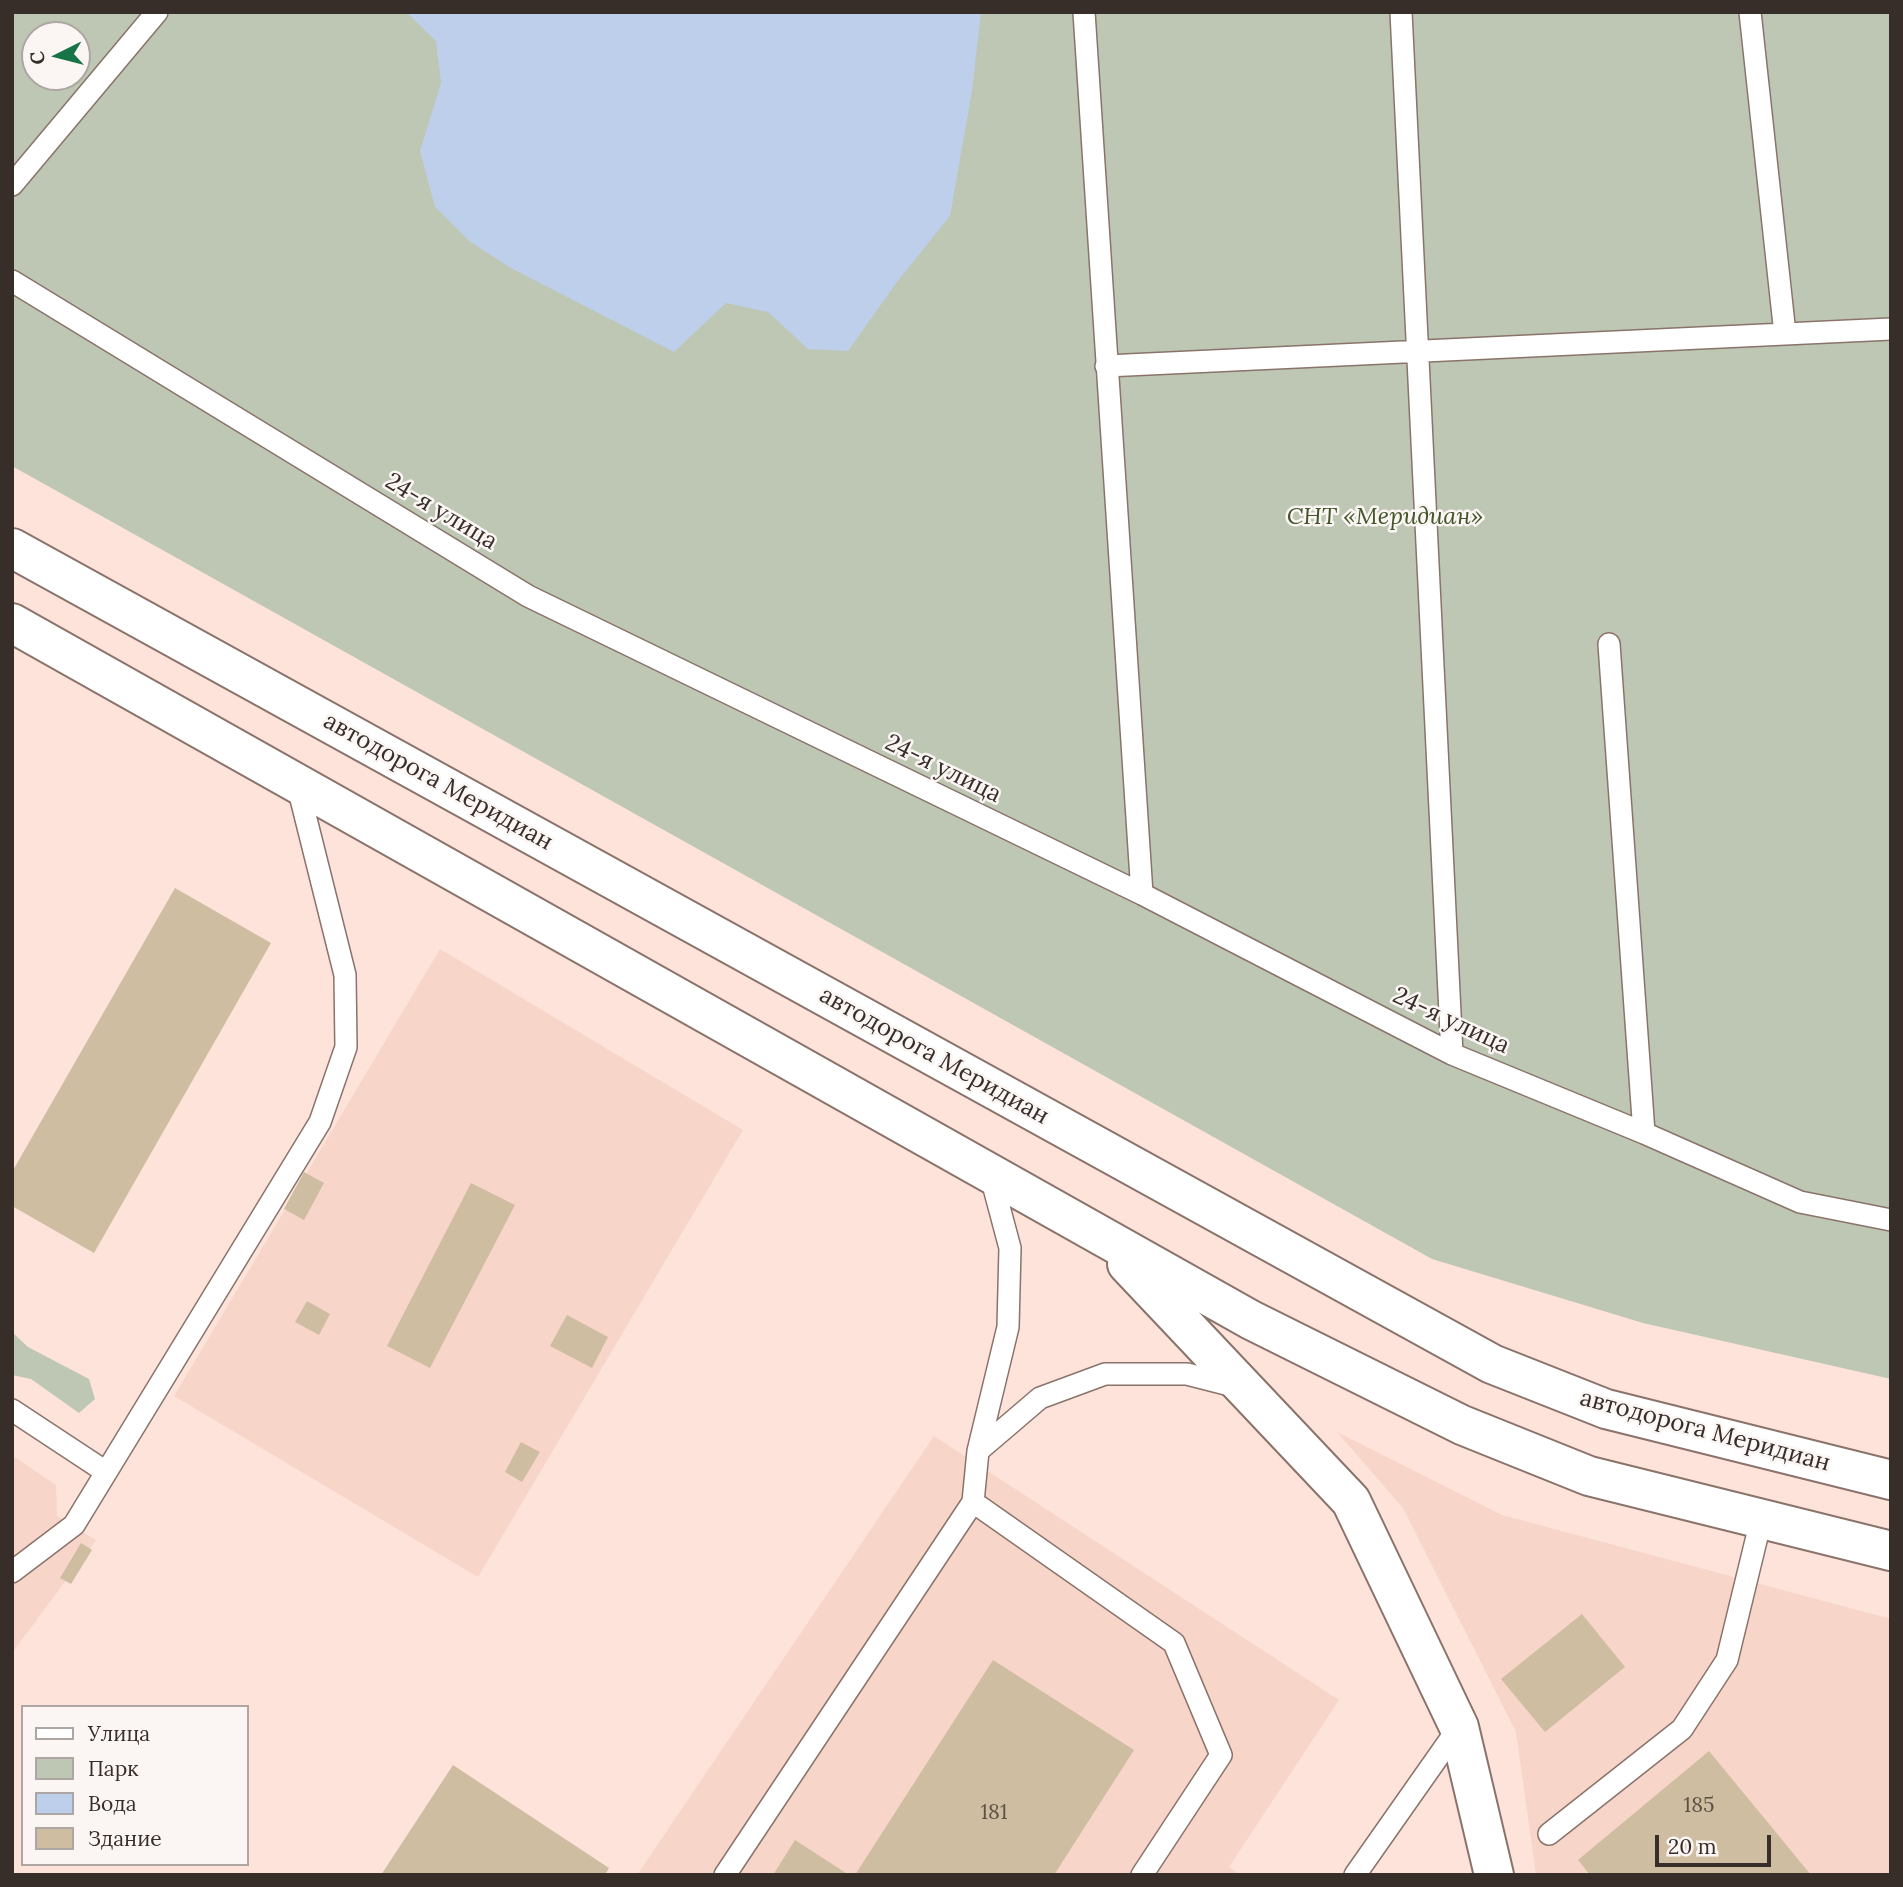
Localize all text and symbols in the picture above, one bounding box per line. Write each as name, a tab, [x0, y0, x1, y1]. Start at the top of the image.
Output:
north arrow	[21, 21, 91, 91]
text: С	[24, 50, 50, 66]
street label: 24-я улица	[380, 467, 502, 557]
park label: СНТ «Меридиан»	[1287, 503, 1483, 531]
street label: автодорога Меридиан	[318, 707, 558, 857]
street label: 24-я улица	[880, 729, 1006, 809]
street label: автодорога Меридиан	[814, 981, 1054, 1131]
street label: 24-я улица	[1388, 981, 1514, 1061]
street label: автодорога Меридиан	[1577, 1384, 1833, 1478]
legend	[21, 1705, 248, 1866]
text: Улица	[88, 1720, 150, 1747]
text: Парк	[88, 1755, 138, 1782]
text: Вода	[88, 1790, 137, 1817]
house number: 185	[1684, 1793, 1714, 1819]
house number: 181	[980, 1800, 1008, 1826]
scale bar	[1658, 1820, 1773, 1864]
text: Здание	[88, 1825, 162, 1852]
text: 20 m	[1668, 1833, 1717, 1860]

